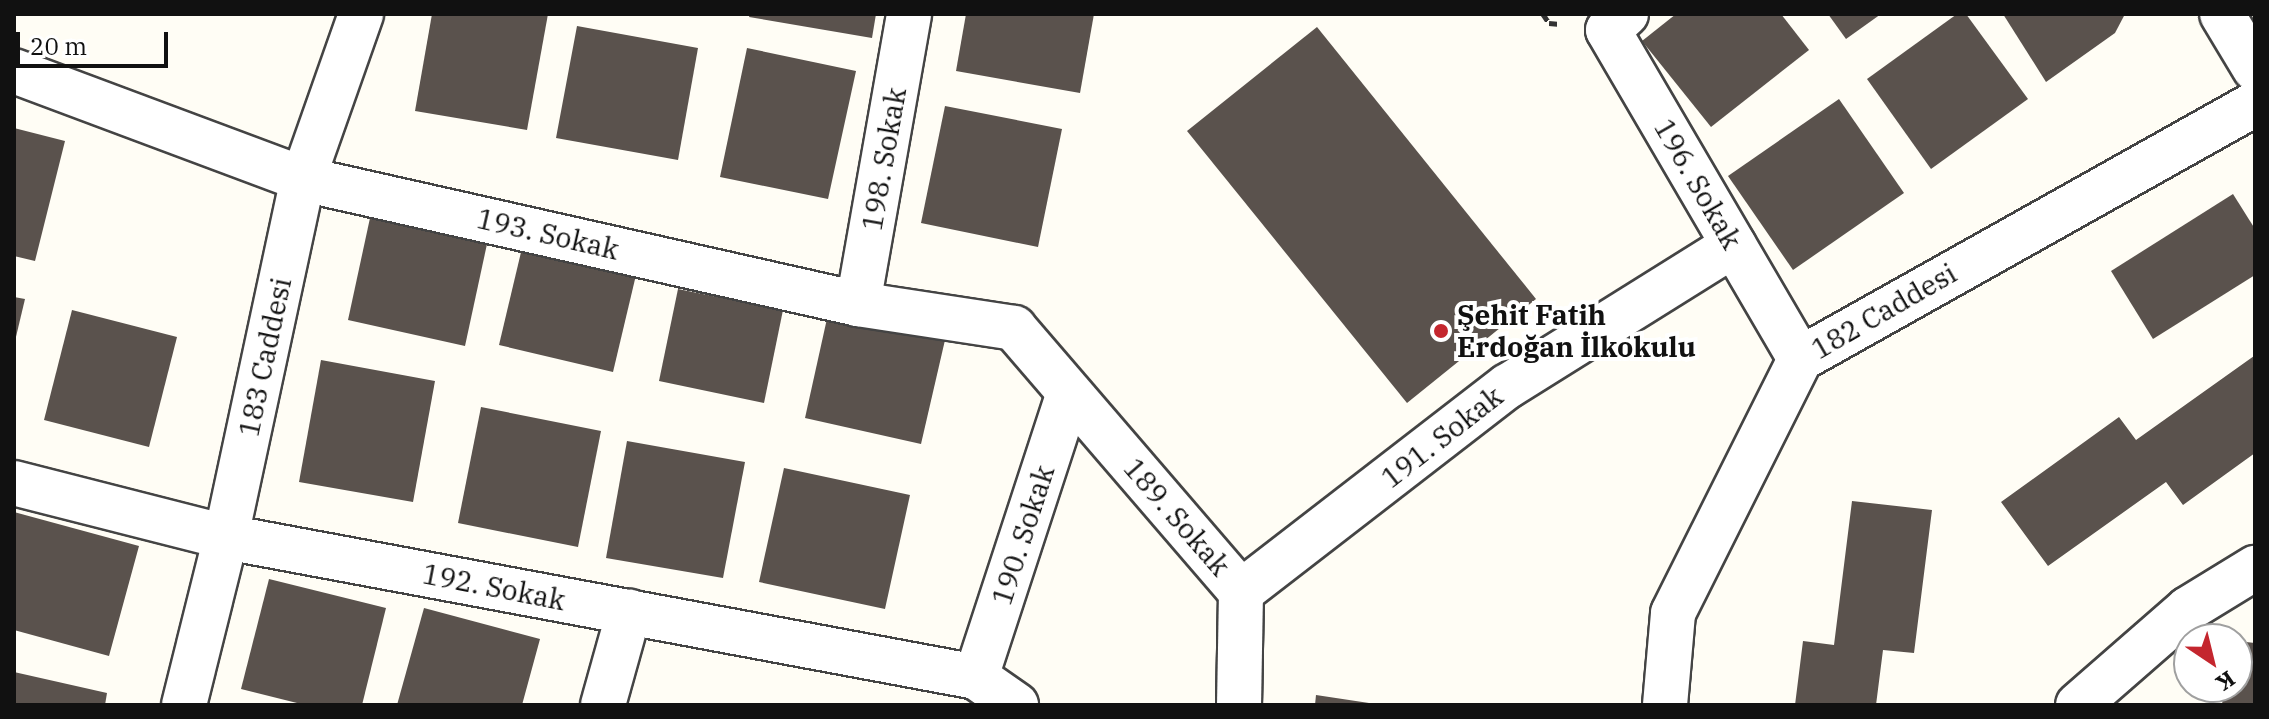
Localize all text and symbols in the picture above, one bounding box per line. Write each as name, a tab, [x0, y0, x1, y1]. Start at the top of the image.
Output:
scale bar	[20, 16, 172, 66]
text: 20 m	[30, 30, 87, 62]
street label: 198. Sokak	[855, 85, 913, 233]
street label: 196. Sokak	[1647, 113, 1749, 255]
street label: 193. Sokak	[474, 201, 622, 267]
street label: 182 Caddesi	[1806, 256, 1962, 366]
street label: 183 Caddesi	[232, 274, 298, 440]
place label: Şehit Fatih Erdoğan İlkokulu	[1457, 298, 1696, 364]
marker: Şehit Fatih Erdoğan İlkokulu	[1432, 322, 1450, 340]
street label: 191. Sokak	[1375, 379, 1509, 495]
street label: 189. Sokak	[1117, 451, 1237, 583]
street label: 190. Sokak	[985, 461, 1061, 609]
street label: 192. Sokak	[420, 557, 568, 617]
north arrow	[2173, 623, 2253, 703]
text: K	[2211, 665, 2241, 698]

